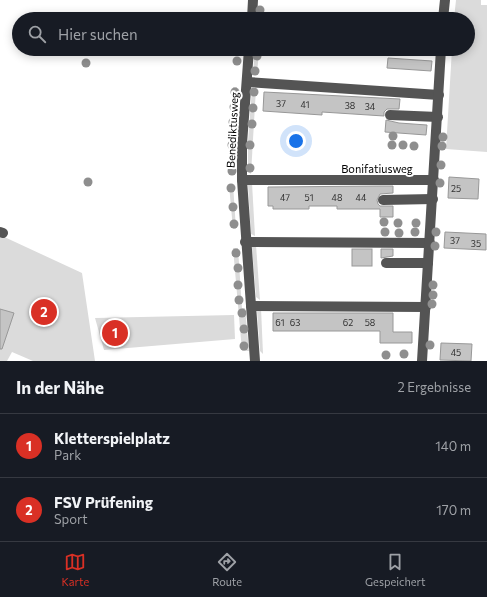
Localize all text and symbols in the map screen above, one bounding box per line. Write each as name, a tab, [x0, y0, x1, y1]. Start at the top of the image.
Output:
search box	[12, 12, 475, 56]
icon: search	[26, 23, 48, 45]
text: Hier suchen	[58, 25, 138, 43]
street label: Benediktusweg	[224, 92, 240, 168]
house number: 37	[276, 98, 286, 109]
house number: 41	[301, 99, 309, 110]
house number: 38	[345, 100, 355, 111]
house number: 34	[365, 101, 376, 112]
your location	[286, 131, 306, 151]
street label: Bonifatiusweg	[341, 162, 413, 175]
house number: 25	[451, 183, 461, 194]
house number: 47	[280, 192, 290, 203]
house number: 51	[304, 192, 314, 203]
house number: 48	[332, 192, 342, 203]
house number: 44	[356, 192, 367, 203]
house number: 37	[450, 235, 460, 246]
house number: 35	[471, 238, 481, 249]
pin: 2	[31, 297, 57, 327]
house number: 61	[275, 317, 285, 328]
house number: 63	[290, 317, 300, 328]
house number: 62	[343, 317, 353, 328]
house number: 58	[365, 317, 375, 328]
pin: 1	[102, 318, 128, 348]
house number: 45	[451, 347, 461, 358]
text: In der Nähe	[16, 377, 104, 398]
text: 2 Ergebnisse	[397, 379, 471, 395]
text: Kletterspielplatz	[54, 429, 170, 447]
text: 1	[26, 438, 32, 454]
text: 140 m	[435, 438, 471, 454]
text: Park	[54, 447, 81, 463]
text: FSV Prüfening	[54, 493, 153, 511]
text: 2	[25, 502, 33, 518]
text: 170 m	[436, 502, 471, 518]
text: Sport	[54, 511, 88, 527]
tab: Karte	[61, 551, 89, 588]
tab: Route	[212, 551, 242, 588]
tab: Gespeichert	[365, 551, 426, 588]

